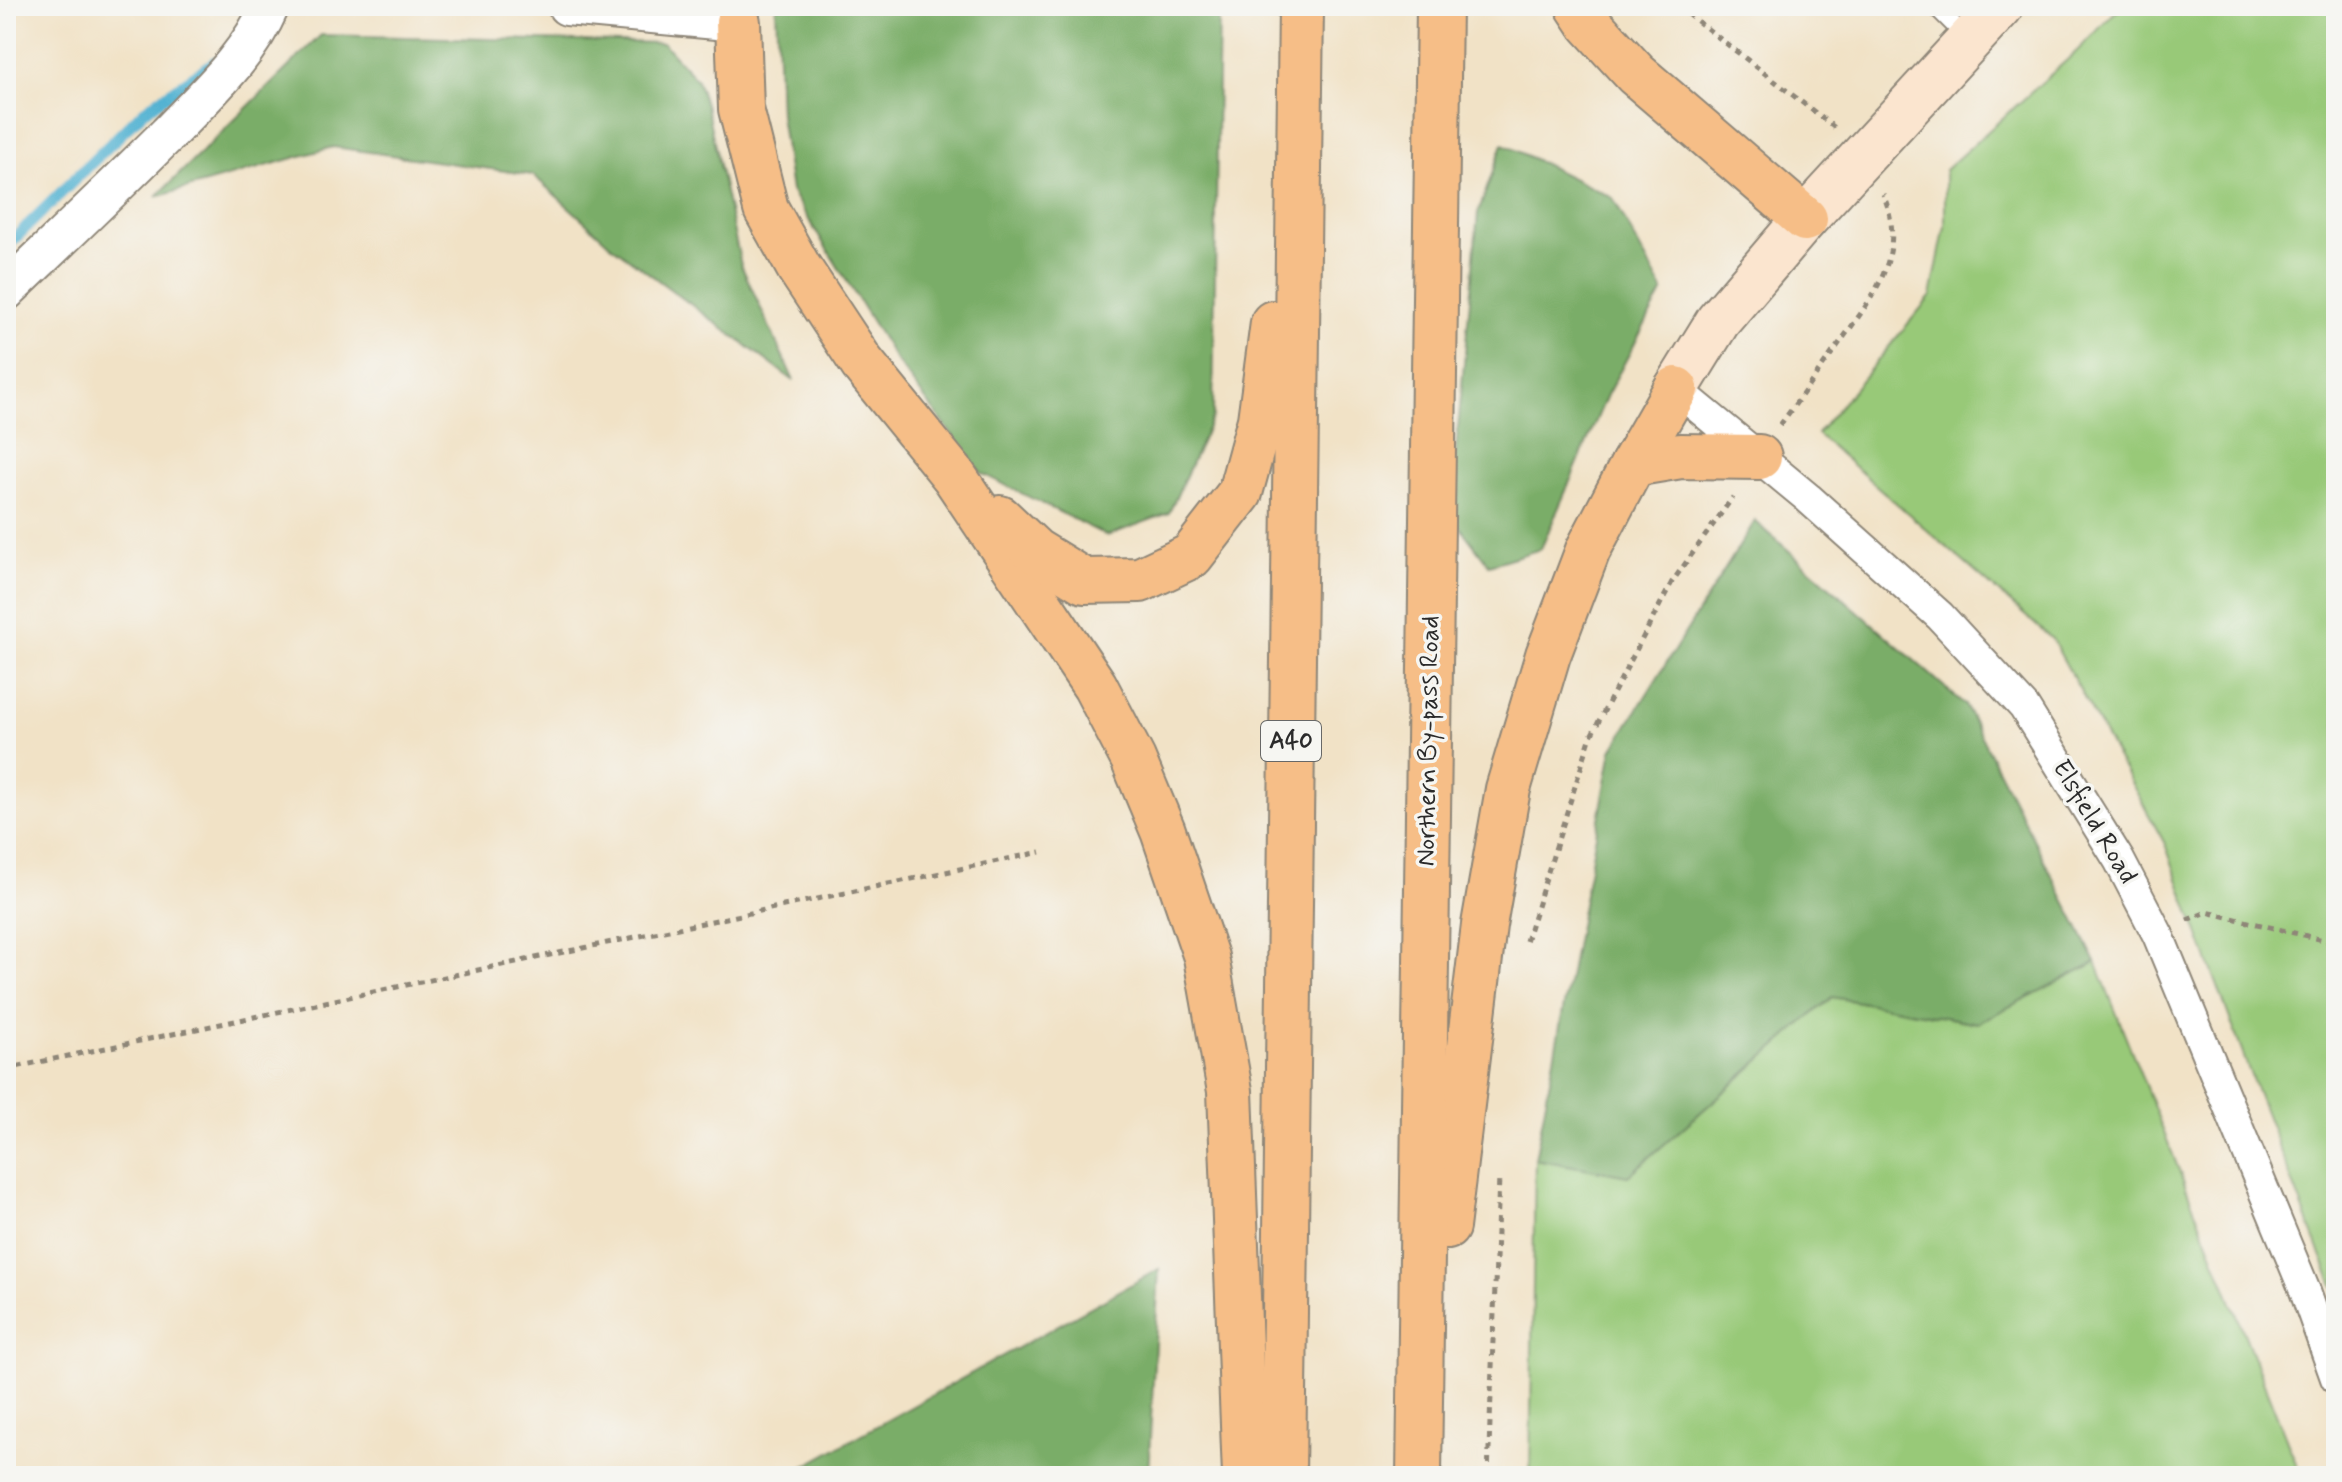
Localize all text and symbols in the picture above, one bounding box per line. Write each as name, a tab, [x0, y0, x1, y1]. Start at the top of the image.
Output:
street label: Northern By-pass Road	[1410, 615, 1448, 867]
road number: A40	[1261, 721, 1321, 761]
street label: Elsfield Road	[2044, 754, 2144, 890]

